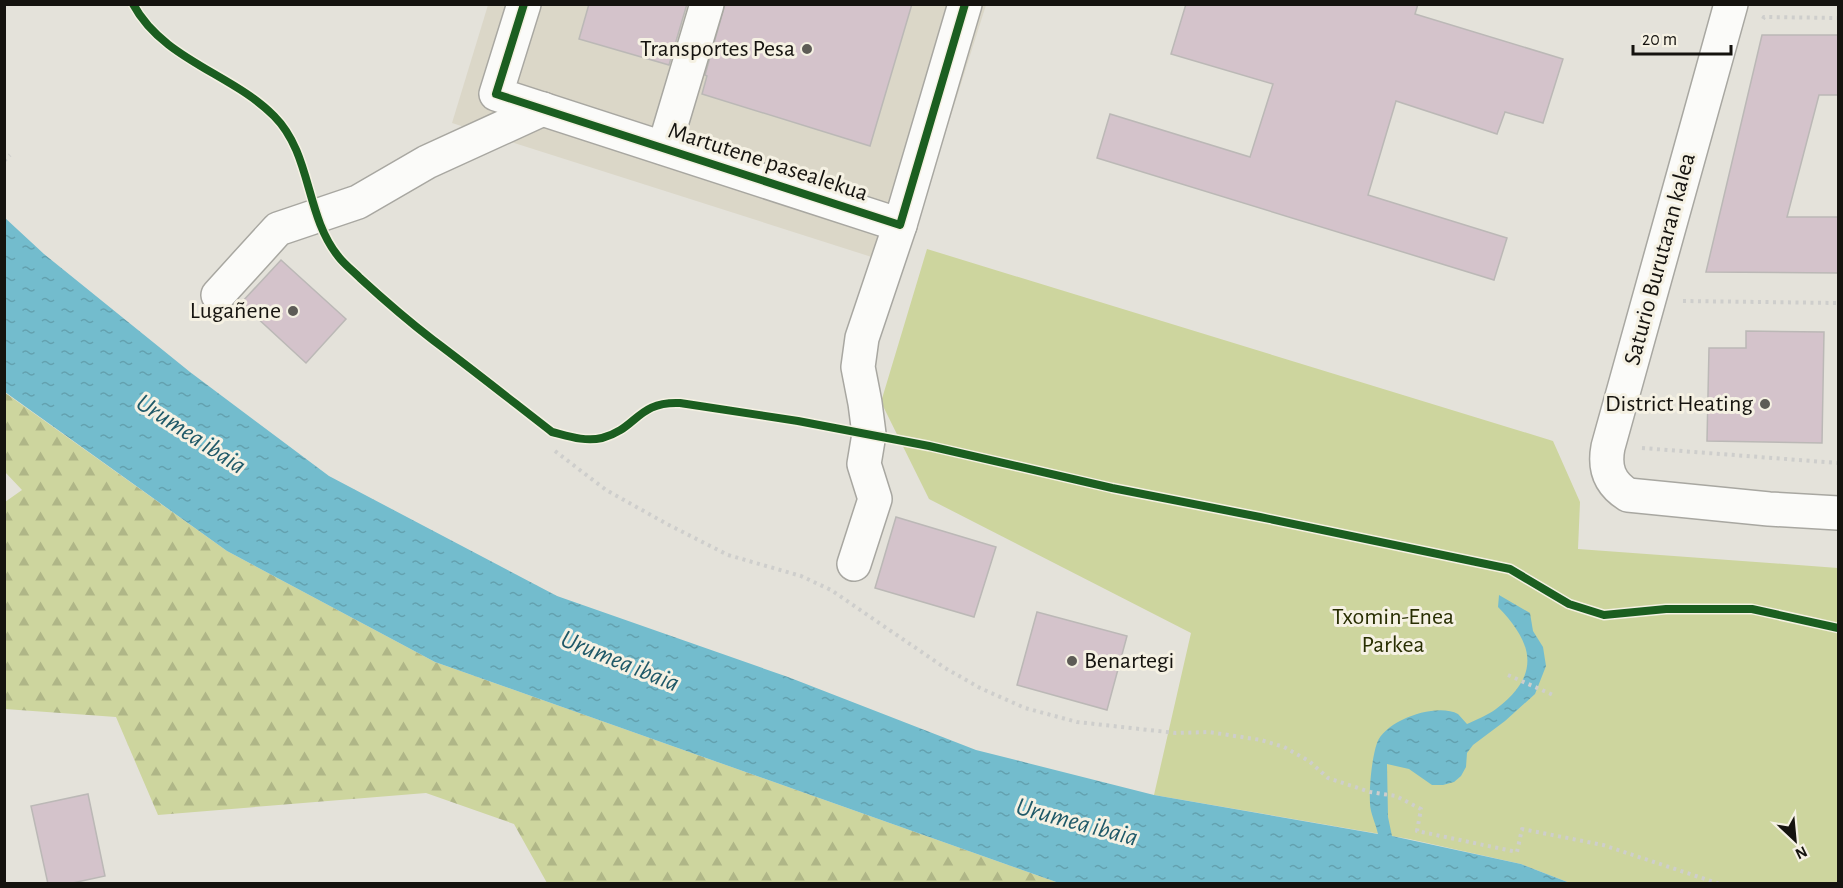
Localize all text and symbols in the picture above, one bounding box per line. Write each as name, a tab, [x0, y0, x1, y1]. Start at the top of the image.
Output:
scale bar	[1633, 18, 1730, 56]
text: 20 m	[1642, 31, 1677, 49]
place label: Transportes Pesa	[640, 37, 795, 61]
marker: Transportes Pesa	[800, 42, 814, 56]
street label: Martutene pasealekua	[665, 118, 871, 206]
street label: Saturio Burutaran kalea	[1620, 150, 1700, 368]
place label: Lugañene	[190, 299, 281, 323]
marker: Lugañene	[286, 304, 300, 318]
water label: Urumea ibaia	[131, 389, 251, 479]
place label: District Heating	[1605, 392, 1753, 416]
marker: District Heating	[1758, 397, 1772, 411]
park label: Txomin-Enea Parkea	[1332, 605, 1454, 657]
water label: Urumea ibaia	[557, 626, 683, 696]
place label: Benartegi	[1084, 649, 1174, 673]
marker: Benartegi	[1065, 654, 1079, 668]
water label: Urumea ibaia	[1013, 793, 1141, 851]
north arrow	[1765, 810, 1825, 870]
text: N	[1793, 843, 1810, 862]

